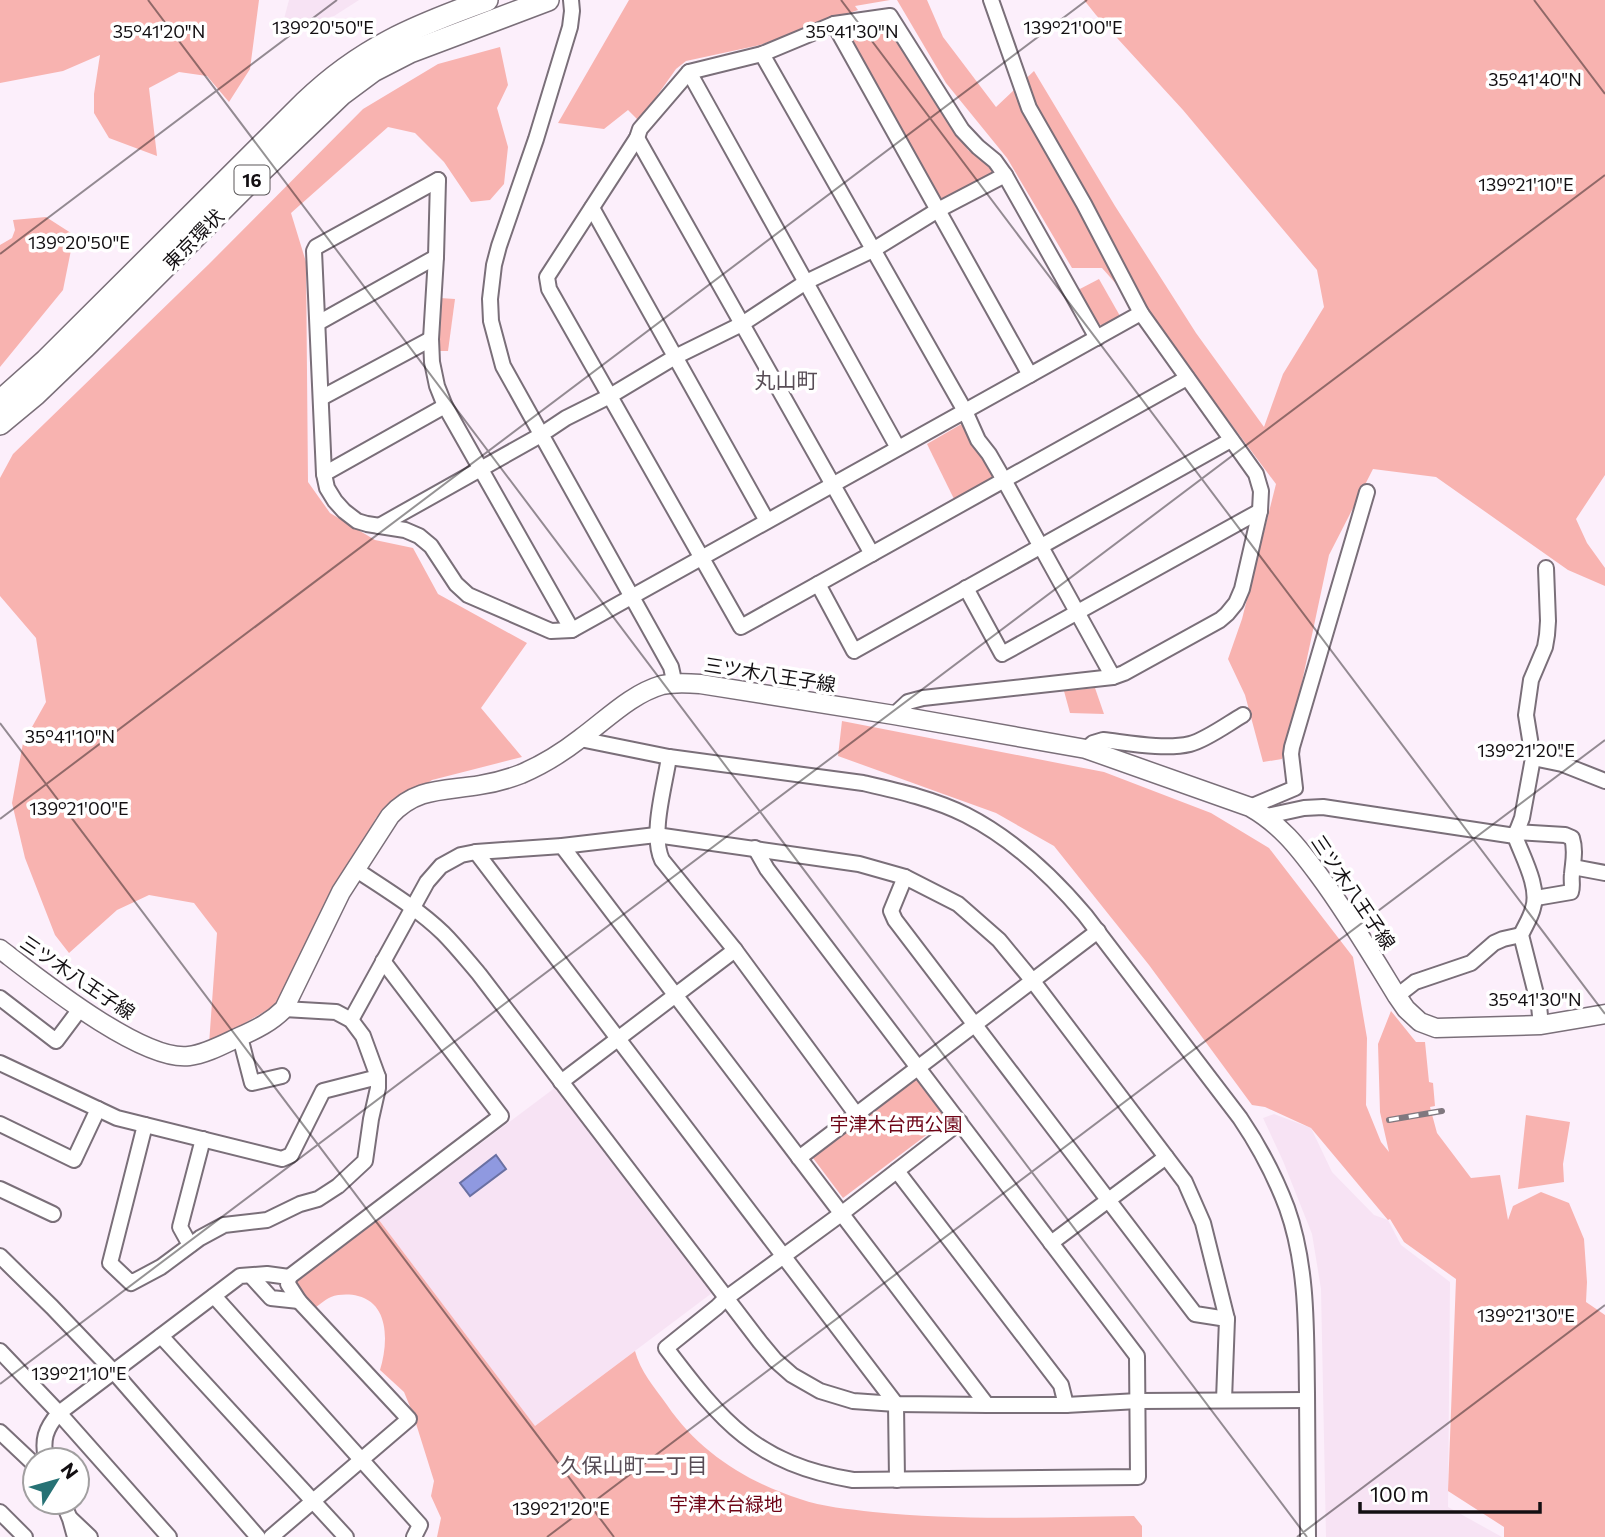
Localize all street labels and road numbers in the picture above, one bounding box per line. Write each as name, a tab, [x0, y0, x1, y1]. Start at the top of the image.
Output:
road number: 16	[234, 166, 270, 195]
street label: 東京環状	[158, 204, 228, 274]
street label: 三ツ木八王子線	[703, 652, 837, 696]
street label: 三ツ木八王子線	[1307, 830, 1401, 954]
street label: 三ツ木八王子線	[16, 930, 140, 1024]

